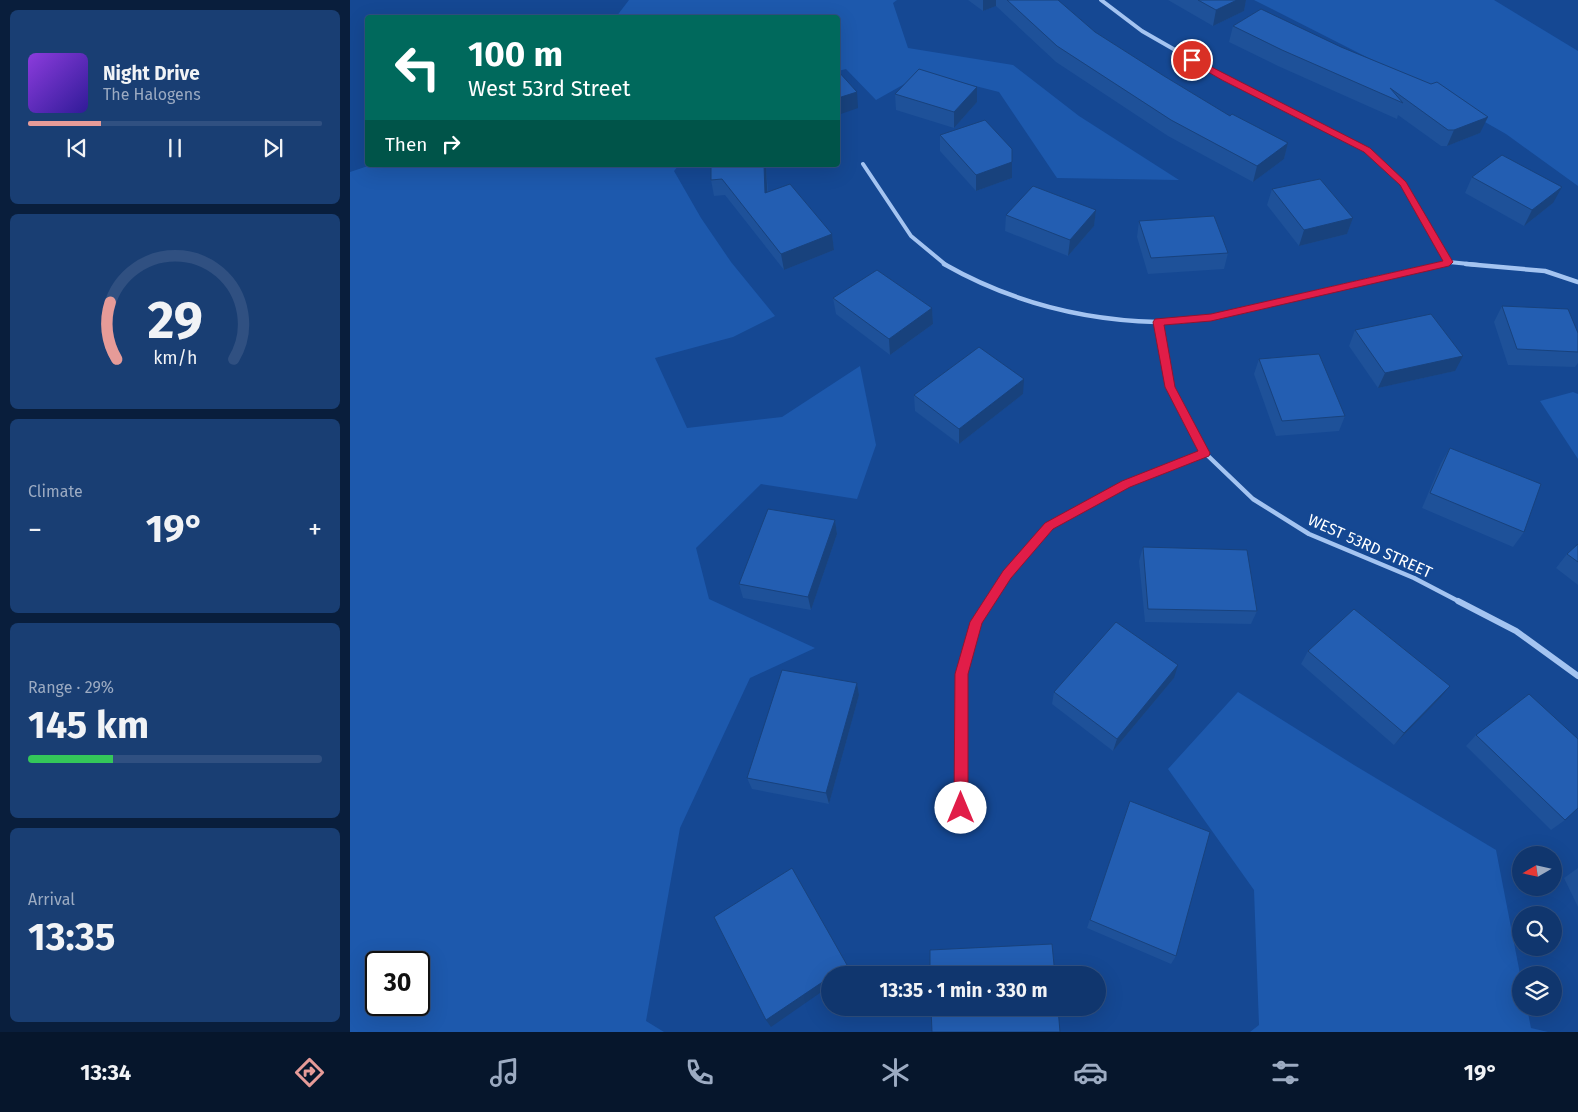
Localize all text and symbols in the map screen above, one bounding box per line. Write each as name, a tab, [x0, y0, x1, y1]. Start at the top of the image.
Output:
text: 100 m	[468, 33, 563, 75]
icon: left	[385, 35, 450, 100]
pin	[1171, 39, 1213, 81]
icon: arrive	[1178, 46, 1206, 74]
text: Night Drive	[103, 62, 200, 85]
text: West 53rd Street	[468, 75, 630, 102]
text: The Halogens	[103, 85, 201, 104]
icon: right	[437, 130, 465, 158]
text: Then	[385, 133, 427, 156]
icon: previous	[63, 134, 91, 162]
icon: pause	[161, 134, 189, 162]
icon: next	[259, 134, 287, 162]
text: 29	[147, 289, 203, 352]
text: km/h	[153, 347, 197, 369]
text: Climate	[28, 482, 83, 501]
text: 19°	[146, 506, 204, 552]
street label: WEST 53RD STREET	[1305, 510, 1436, 582]
text: −	[28, 513, 42, 546]
text: +	[308, 513, 322, 546]
text: Range · 29%	[28, 678, 114, 697]
text: 145 km	[28, 702, 149, 748]
position arrow	[934, 781, 986, 833]
north arrow	[1512, 846, 1562, 896]
map controls	[1512, 846, 1562, 1016]
text: Arrival	[28, 890, 75, 909]
button: search	[1512, 906, 1562, 956]
text: 13:35	[28, 914, 115, 960]
speed limit sign: 30	[365, 951, 430, 1016]
button: layers	[1512, 966, 1562, 1016]
text: 13:35 · 1 min · 330 m	[880, 979, 1047, 1002]
icon: directions	[292, 1055, 327, 1090]
icon: music	[487, 1055, 522, 1090]
icon: phone	[682, 1055, 717, 1090]
icon: climate	[878, 1055, 913, 1090]
icon: car	[1073, 1055, 1108, 1090]
icon: filters	[1268, 1055, 1303, 1090]
text: 13:34	[80, 1059, 131, 1086]
text: 19°	[1464, 1059, 1498, 1086]

